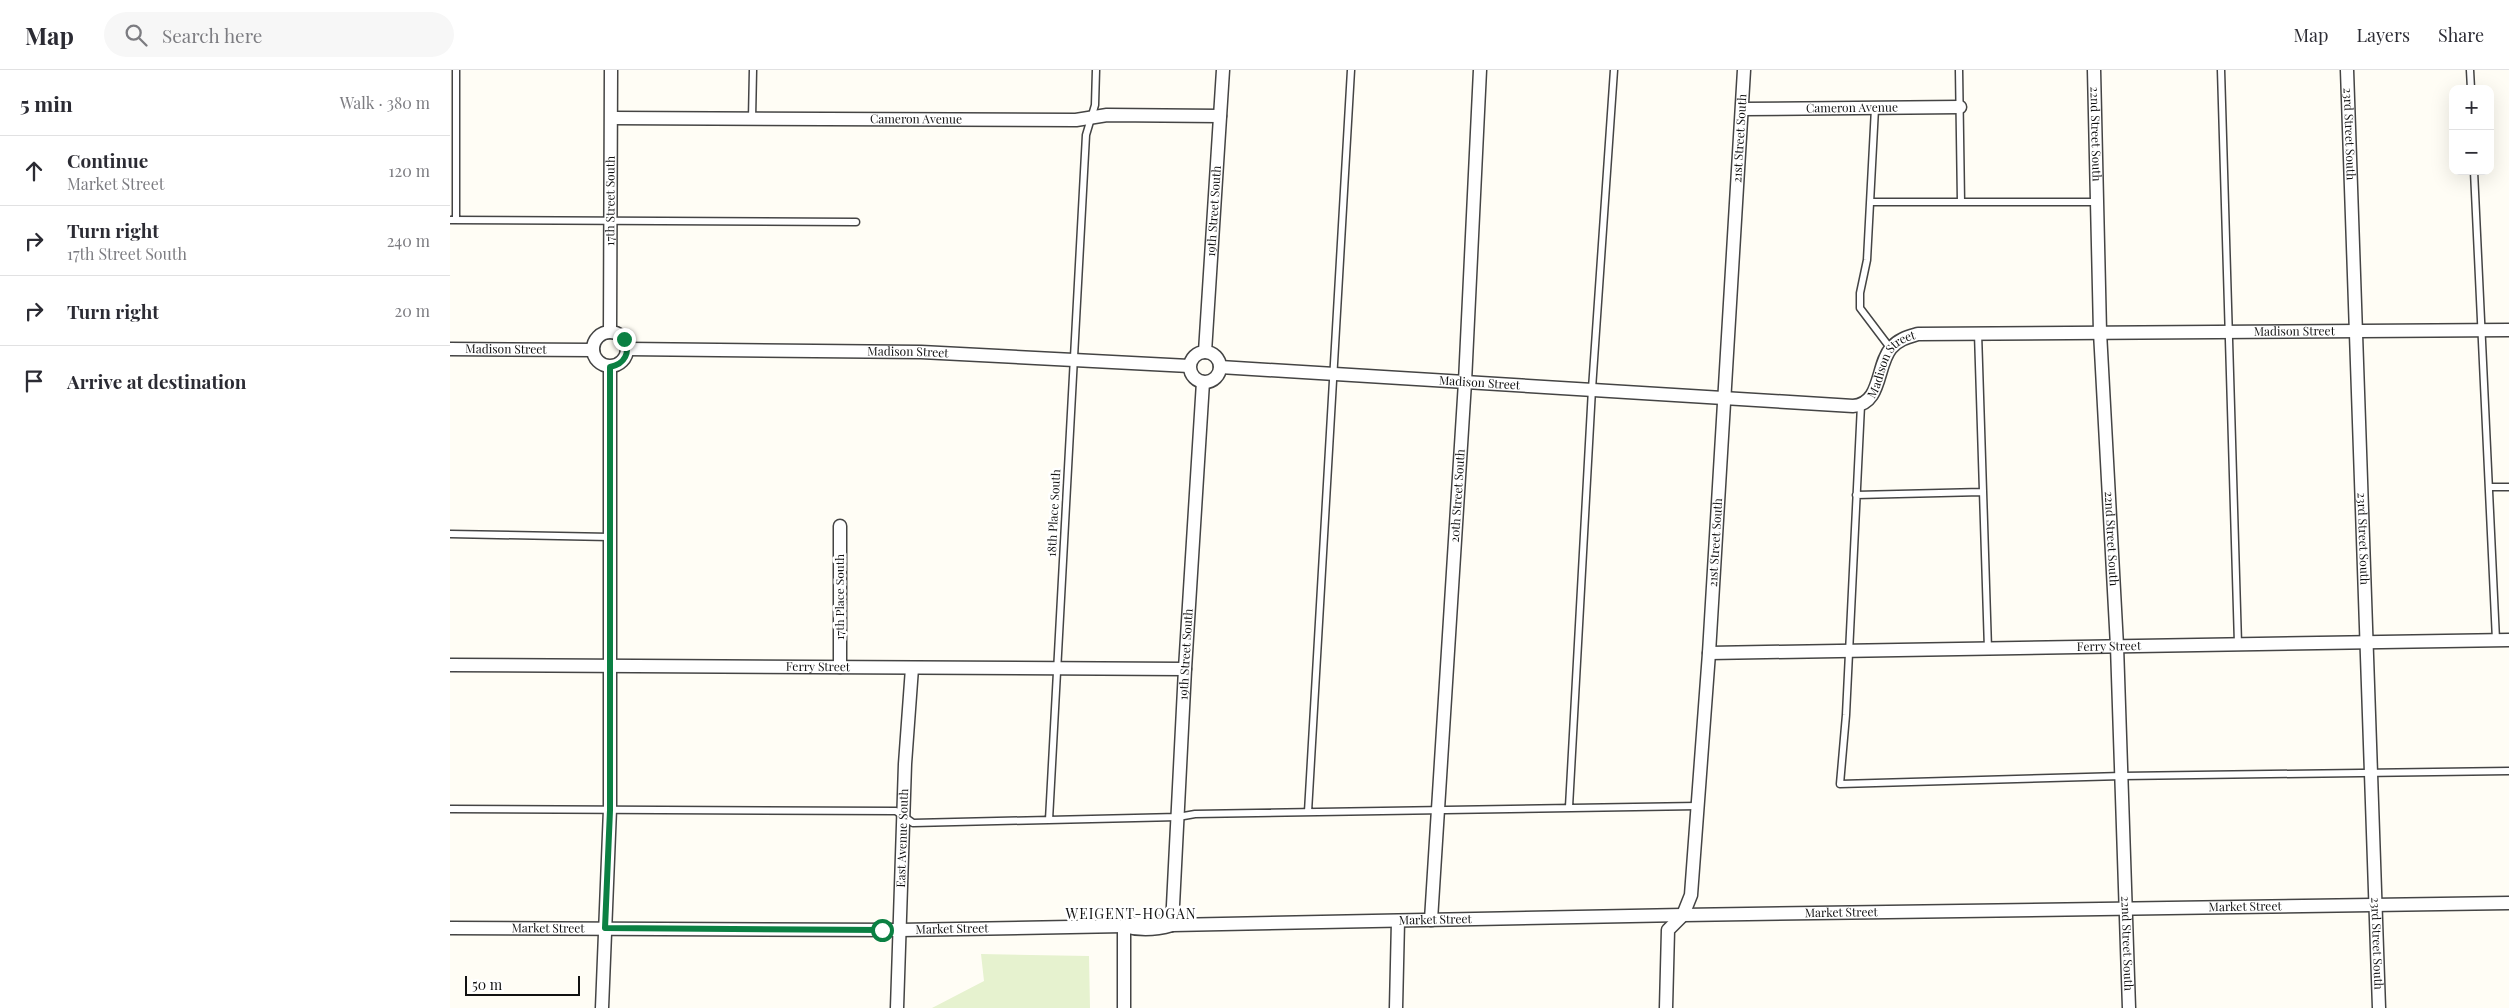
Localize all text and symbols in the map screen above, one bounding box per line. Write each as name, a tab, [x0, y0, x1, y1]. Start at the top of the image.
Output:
search box	[104, 12, 454, 57]
text: Map	[25, 19, 74, 51]
icon: search	[122, 21, 150, 49]
text: Search here	[162, 22, 262, 48]
text: Map	[2293, 23, 2328, 47]
text: Layers	[2356, 23, 2410, 47]
text: Share	[2438, 23, 2484, 47]
map controls	[2449, 85, 2494, 175]
button: +	[2449, 85, 2494, 130]
street label: 22nd Street South	[2087, 86, 2106, 182]
street label: 23rd Street South	[2341, 87, 2360, 181]
text: 5 min	[20, 89, 73, 117]
text: Walk · 380 m	[340, 92, 430, 113]
street label: 21st Street South	[1728, 93, 1750, 183]
street label: Cameron Avenue	[1806, 99, 1898, 115]
street label: Cameron Avenue	[870, 110, 962, 127]
button: −	[2449, 130, 2494, 175]
text: Continue	[67, 147, 148, 173]
street label: 17th Street South	[601, 156, 618, 246]
icon: ahead	[20, 157, 48, 185]
text: 120 m	[389, 160, 430, 181]
street label: 19th Street South	[1202, 165, 1224, 257]
text: Market Street	[67, 173, 164, 194]
text: Turn right	[67, 217, 159, 243]
icon: right	[20, 227, 48, 255]
text: 240 m	[387, 230, 430, 251]
text: 17th Street South	[67, 243, 187, 264]
icon: right	[20, 297, 48, 325]
text: Turn right	[67, 298, 159, 324]
text: 20 m	[395, 300, 430, 321]
street label: Madison Street	[2254, 322, 2336, 339]
street label: Madison Street	[1863, 326, 1918, 401]
route end	[613, 328, 636, 351]
street label: Madison Street	[465, 340, 547, 357]
street label: Madison Street	[867, 342, 950, 360]
icon: arrive	[20, 367, 48, 395]
text: Arrive at destination	[67, 368, 247, 394]
street label: Madison Street	[1439, 372, 1521, 393]
street label: 20th Street South	[1446, 449, 1468, 543]
street label: 18th Place South	[1043, 469, 1063, 557]
street label: 22nd Street South	[2102, 491, 2123, 586]
street label: 23rd Street South	[2354, 492, 2374, 585]
street label: 21st Street South	[1704, 498, 1725, 588]
street label: 17th Place South	[831, 554, 847, 640]
street label: 19th Street South	[1174, 608, 1196, 700]
street label: Ferry Street	[2077, 637, 2142, 654]
street label: Ferry Street	[786, 658, 851, 674]
street label: East Avenue South	[892, 788, 911, 888]
street label: 22nd Street South	[2118, 896, 2137, 991]
street label: Market Street	[2208, 897, 2283, 914]
street label: 23rd Street South	[2368, 897, 2387, 990]
street label: Market Street	[1804, 903, 1879, 920]
district label: WEIGENT-HOGAN	[1064, 904, 1197, 923]
street label: Market Street	[1398, 910, 1473, 928]
street label: Market Street	[511, 919, 585, 936]
route start	[871, 919, 894, 942]
street label: Market Street	[915, 919, 989, 937]
scale bar	[465, 973, 580, 996]
text: 50 m	[472, 975, 502, 994]

